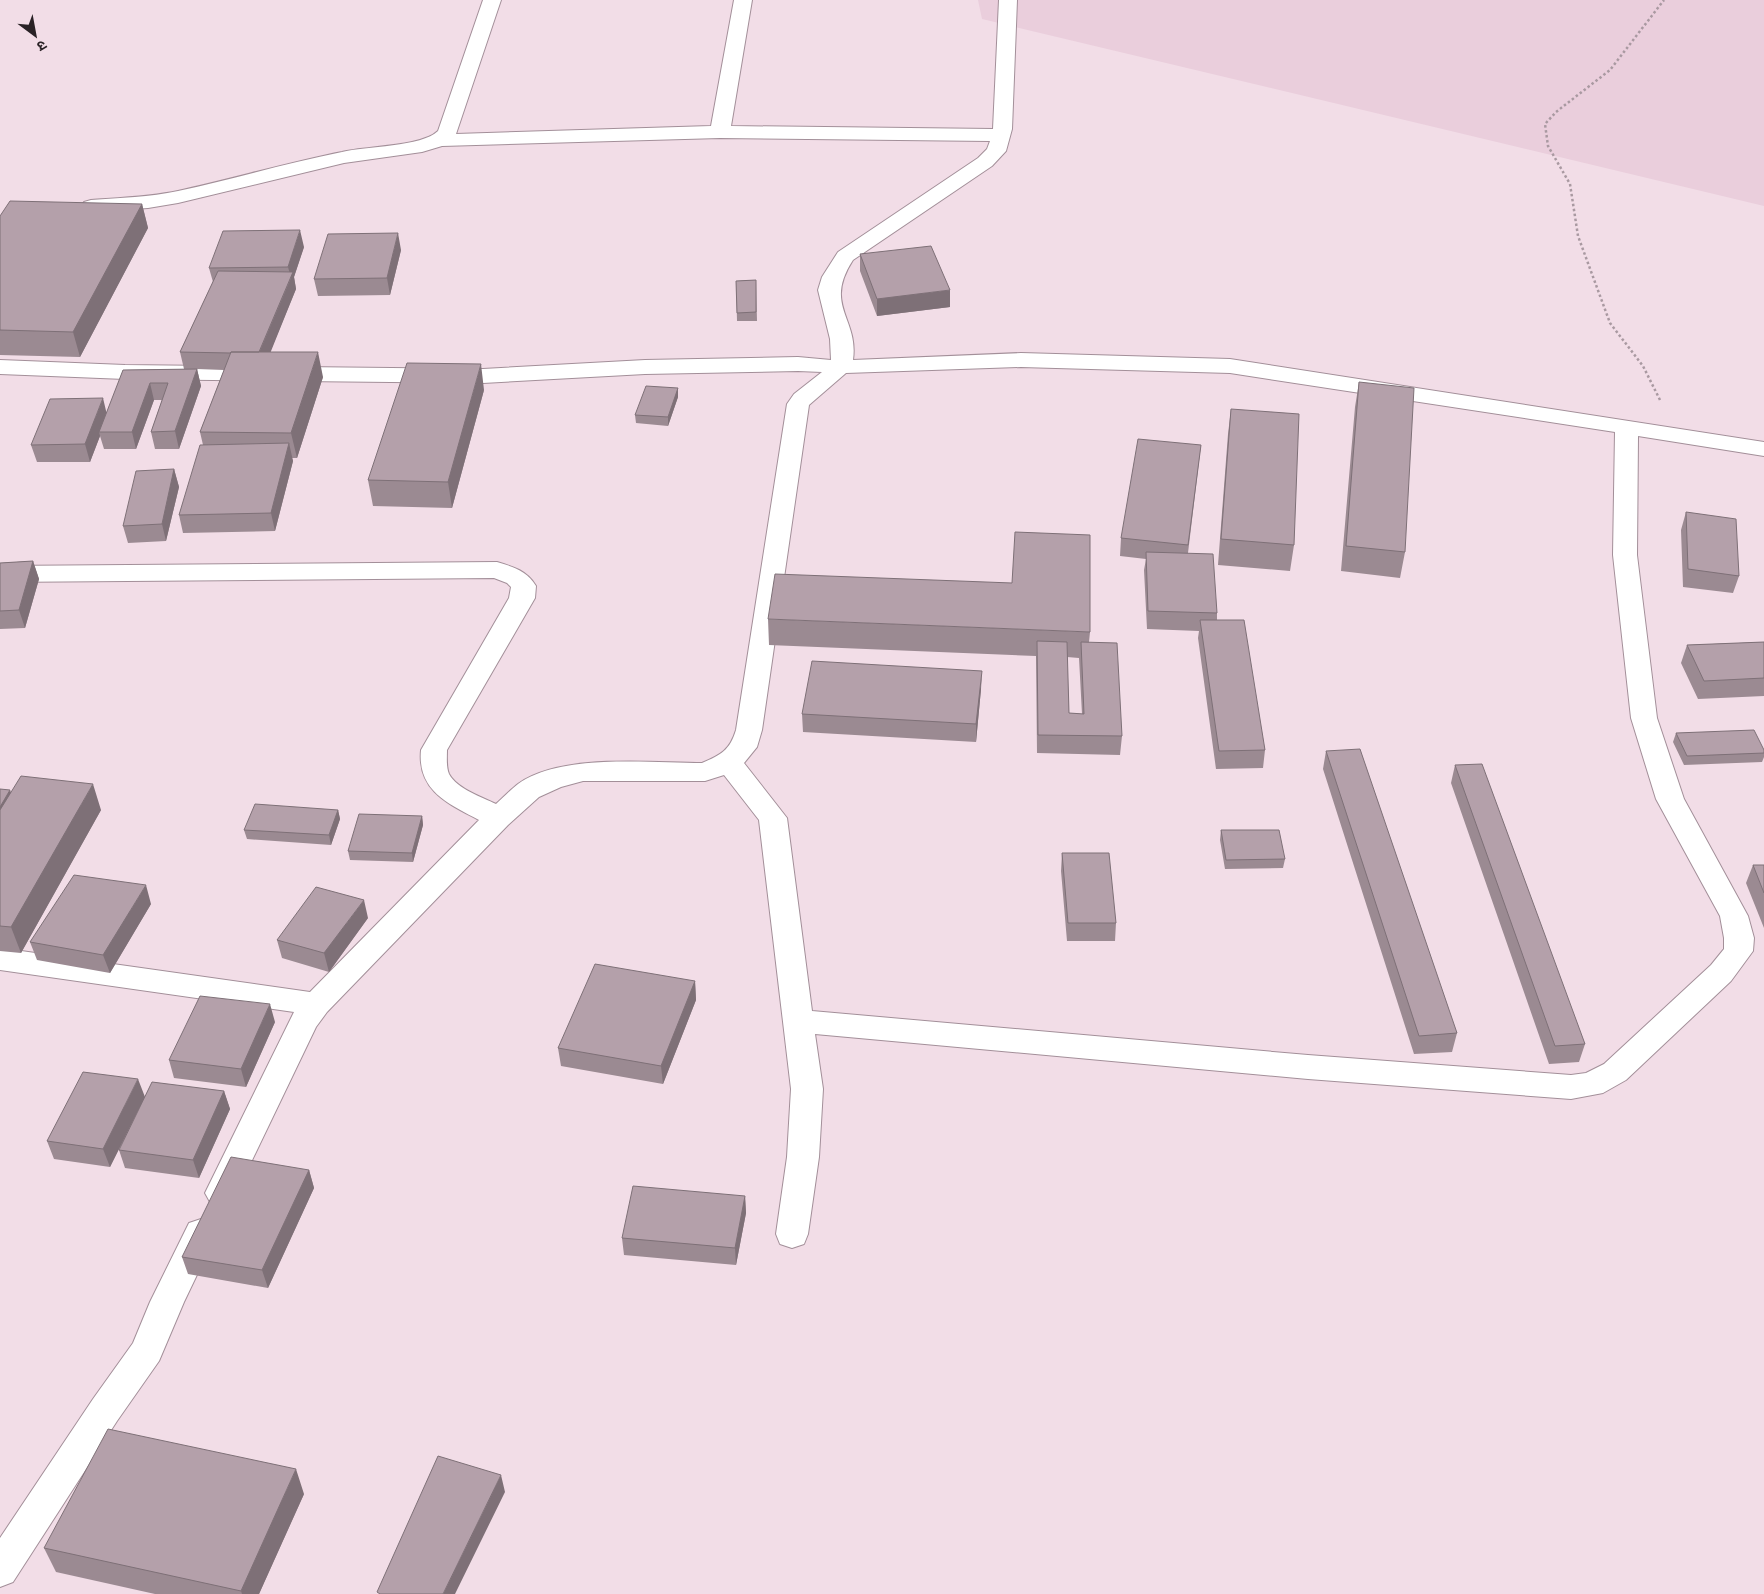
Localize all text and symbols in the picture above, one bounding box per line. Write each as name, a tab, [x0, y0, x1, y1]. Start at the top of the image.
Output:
north arrow	[10, 10, 60, 60]
text: उ	[33, 36, 50, 55]

